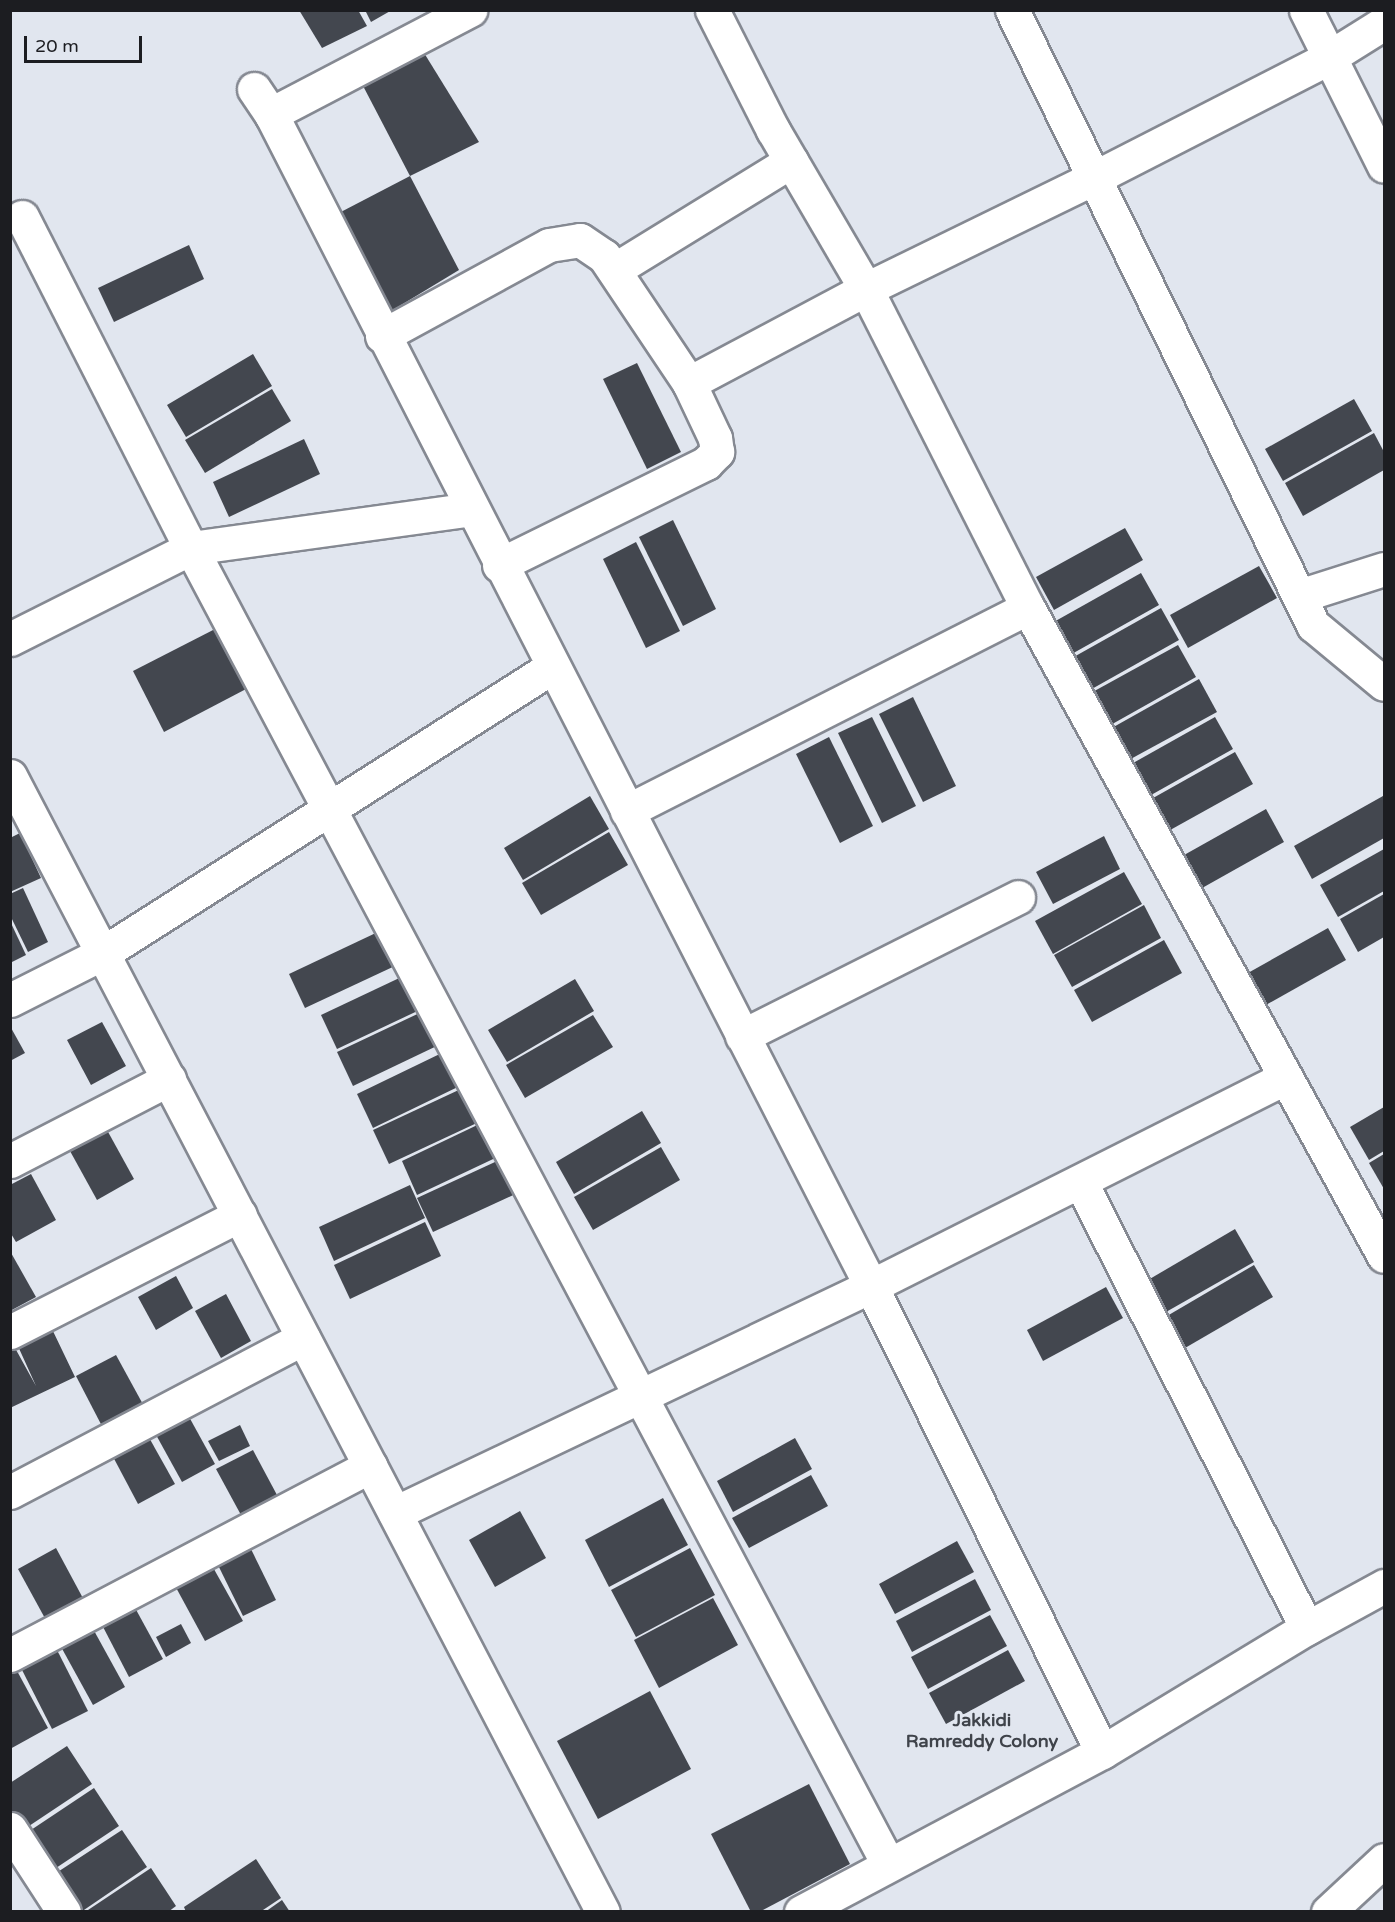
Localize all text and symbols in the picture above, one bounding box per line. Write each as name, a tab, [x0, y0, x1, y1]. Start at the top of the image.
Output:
scale bar	[27, 24, 146, 62]
text: 20 m	[35, 35, 79, 57]
district label: Jakkidi Ramreddy Colony	[906, 1710, 1058, 1752]

